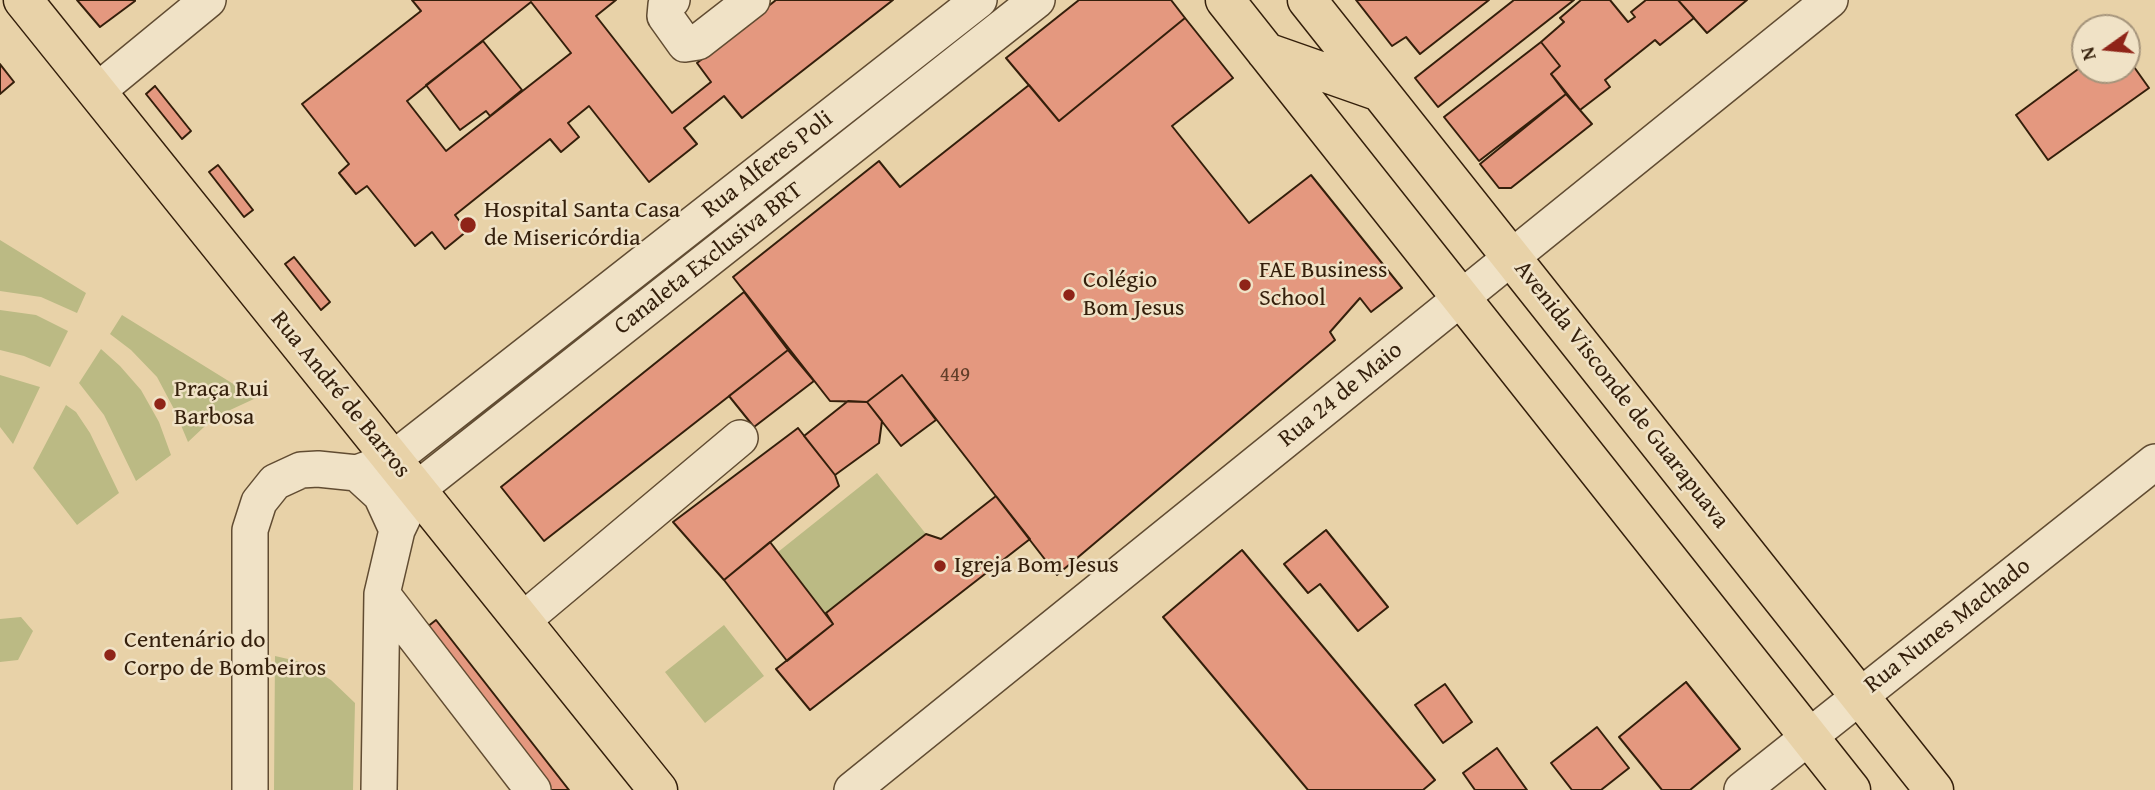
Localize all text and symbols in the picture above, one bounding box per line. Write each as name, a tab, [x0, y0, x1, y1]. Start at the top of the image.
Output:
north arrow	[2071, 14, 2141, 84]
text: N	[2072, 44, 2103, 64]
street label: Rua Alferes Poli	[697, 105, 839, 225]
street label: Canaleta Exclusiva BRT	[609, 176, 809, 342]
place label: Hospital Santa Casa de Misericórdia	[484, 197, 680, 253]
marker: Hospital Santa Casa de Misericórdia	[458, 215, 478, 235]
street label: Avenida Visconde de Guarapuava	[1507, 255, 1735, 535]
place label: FAE Business School	[1259, 257, 1388, 313]
place label: Colégio Bom Jesus	[1083, 267, 1185, 323]
marker: FAE Business School	[1237, 277, 1253, 293]
marker: Colégio Bom Jesus	[1061, 287, 1077, 303]
street label: Rua André de Barros	[264, 306, 416, 484]
street label: Rua 24 de Maio	[1273, 336, 1409, 454]
house number: 449	[940, 363, 970, 389]
place label: Praça Rui Barbosa	[174, 376, 269, 432]
marker: Praça Rui Barbosa	[152, 396, 168, 412]
place label: Igreja Bom Jesus	[954, 552, 1119, 580]
street label: Rua Nunes Machado	[1859, 552, 2037, 700]
marker: Igreja Bom Jesus	[932, 558, 948, 574]
place label: Centenário do Corpo de Bombeiros	[124, 627, 326, 683]
marker: Centenário do Corpo de Bombeiros	[102, 647, 118, 663]

